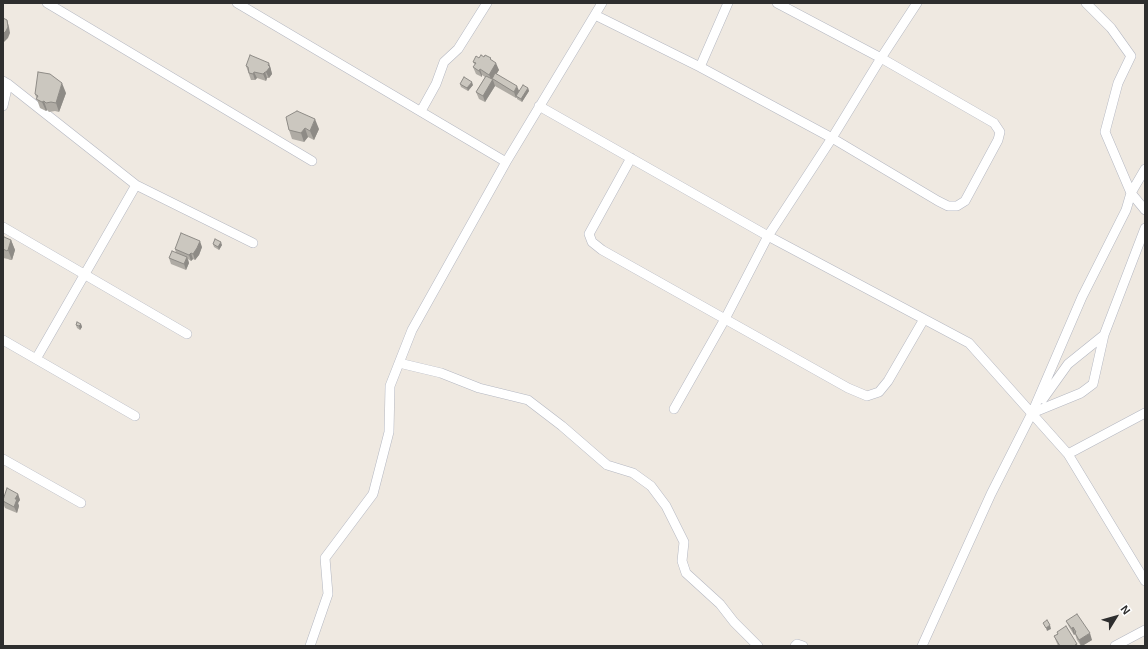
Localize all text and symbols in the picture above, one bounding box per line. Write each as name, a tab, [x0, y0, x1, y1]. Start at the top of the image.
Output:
north arrow	[1096, 597, 1136, 637]
text: N	[1118, 603, 1133, 617]

